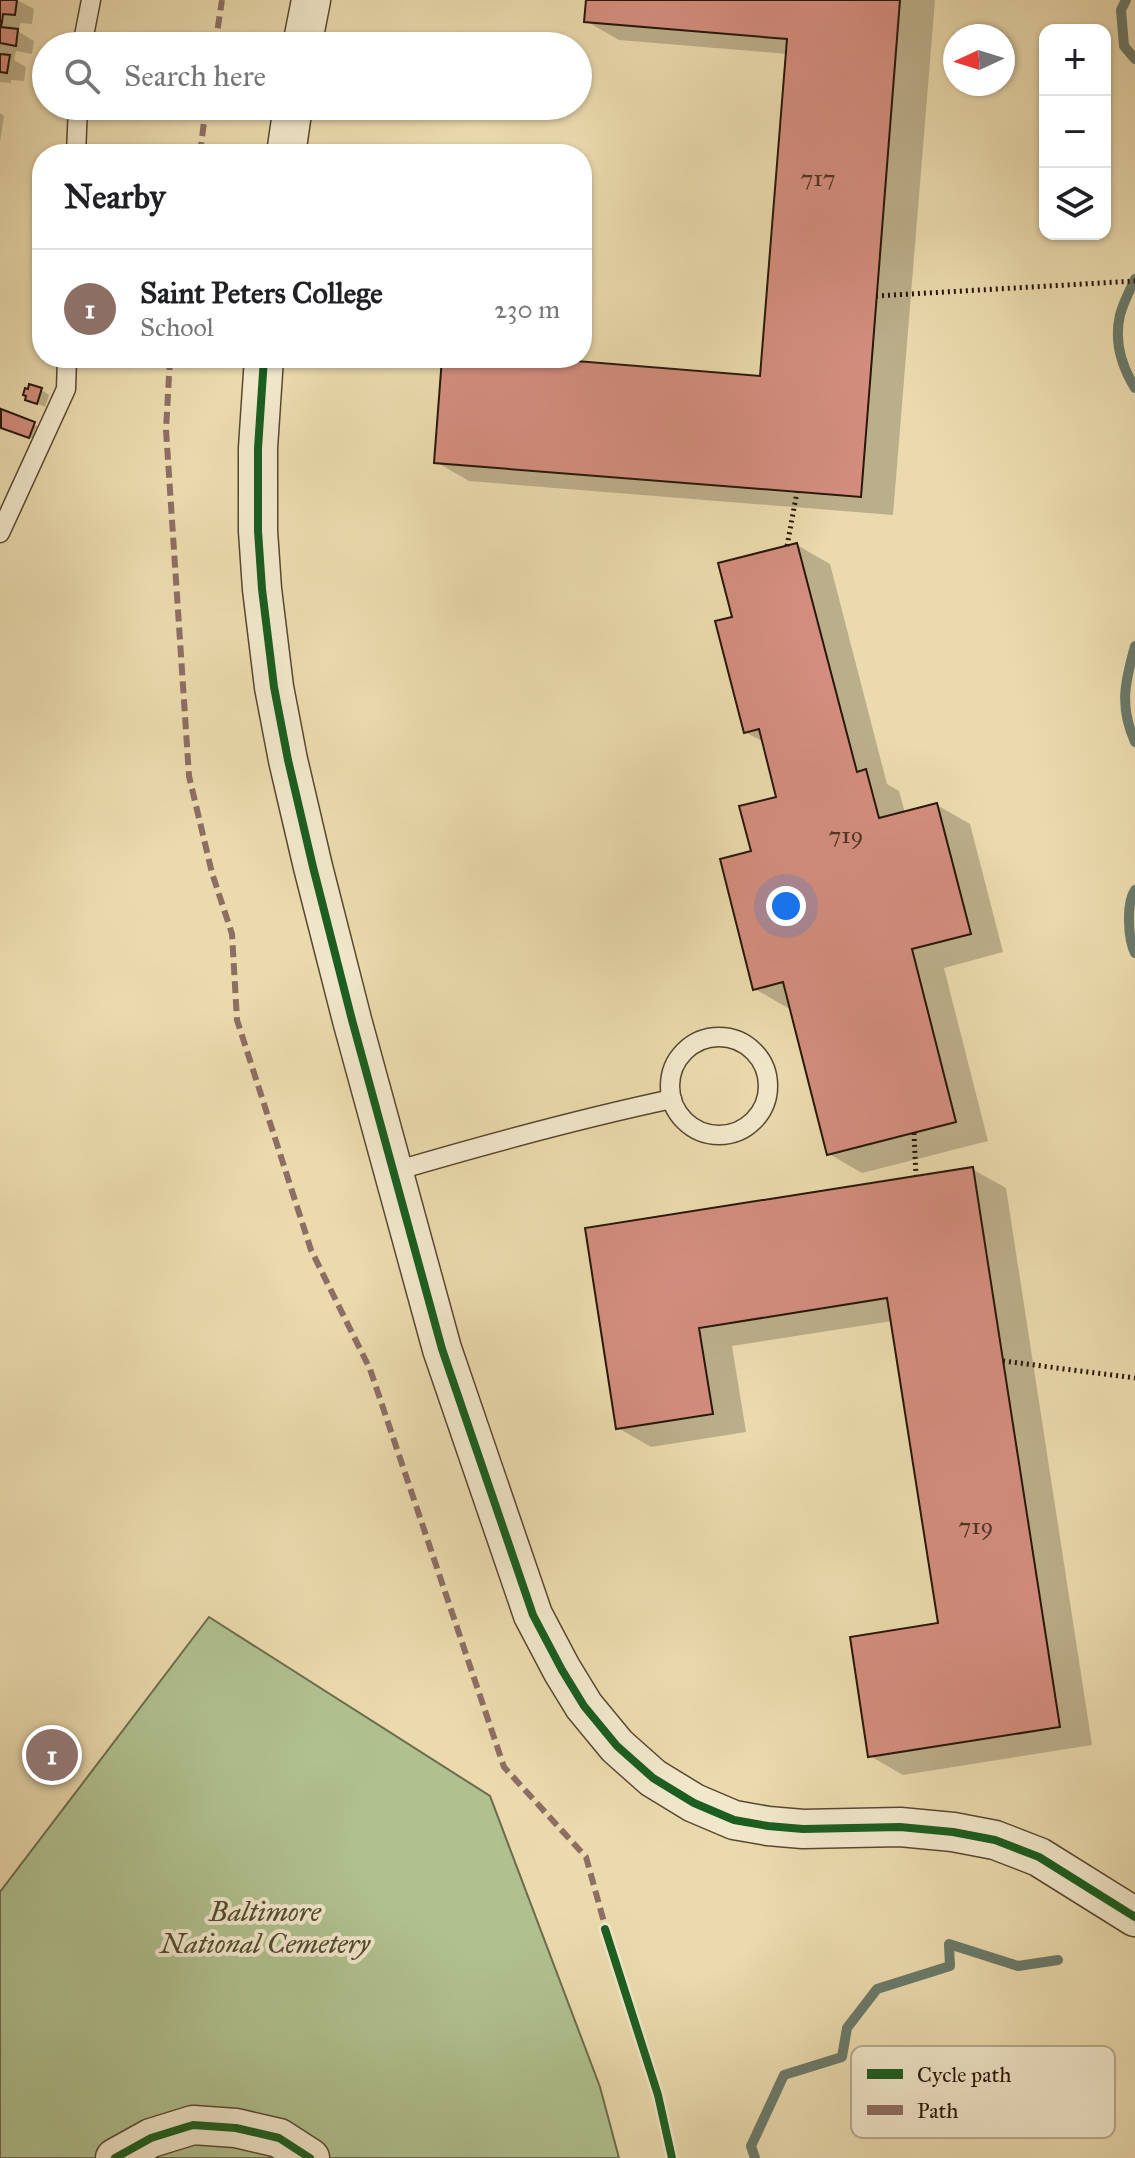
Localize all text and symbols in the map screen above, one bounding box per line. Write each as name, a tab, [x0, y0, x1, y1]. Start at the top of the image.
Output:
north arrow	[943, 24, 1015, 96]
map controls	[1039, 24, 1111, 240]
button: +	[1039, 24, 1111, 96]
search box	[32, 32, 592, 120]
icon: search	[60, 54, 104, 98]
text: Search here	[124, 58, 266, 94]
button: −	[1039, 96, 1111, 168]
house number: 717	[800, 163, 836, 193]
button: layers	[1039, 168, 1111, 240]
text: Nearby	[64, 176, 166, 217]
text: Saint Peters College	[140, 275, 383, 311]
text: 1	[85, 293, 95, 325]
text: 230 m	[494, 293, 560, 325]
text: School	[140, 311, 214, 343]
house number: 719	[828, 820, 864, 850]
your location	[766, 886, 806, 926]
house number: 719	[958, 1511, 994, 1541]
pin: 1	[26, 1725, 78, 1785]
park label: Baltimore National Cemetery	[158, 1894, 371, 1961]
legend	[851, 2046, 1115, 2138]
text: Cycle path	[917, 2061, 1012, 2088]
text: Path	[917, 2097, 959, 2124]

